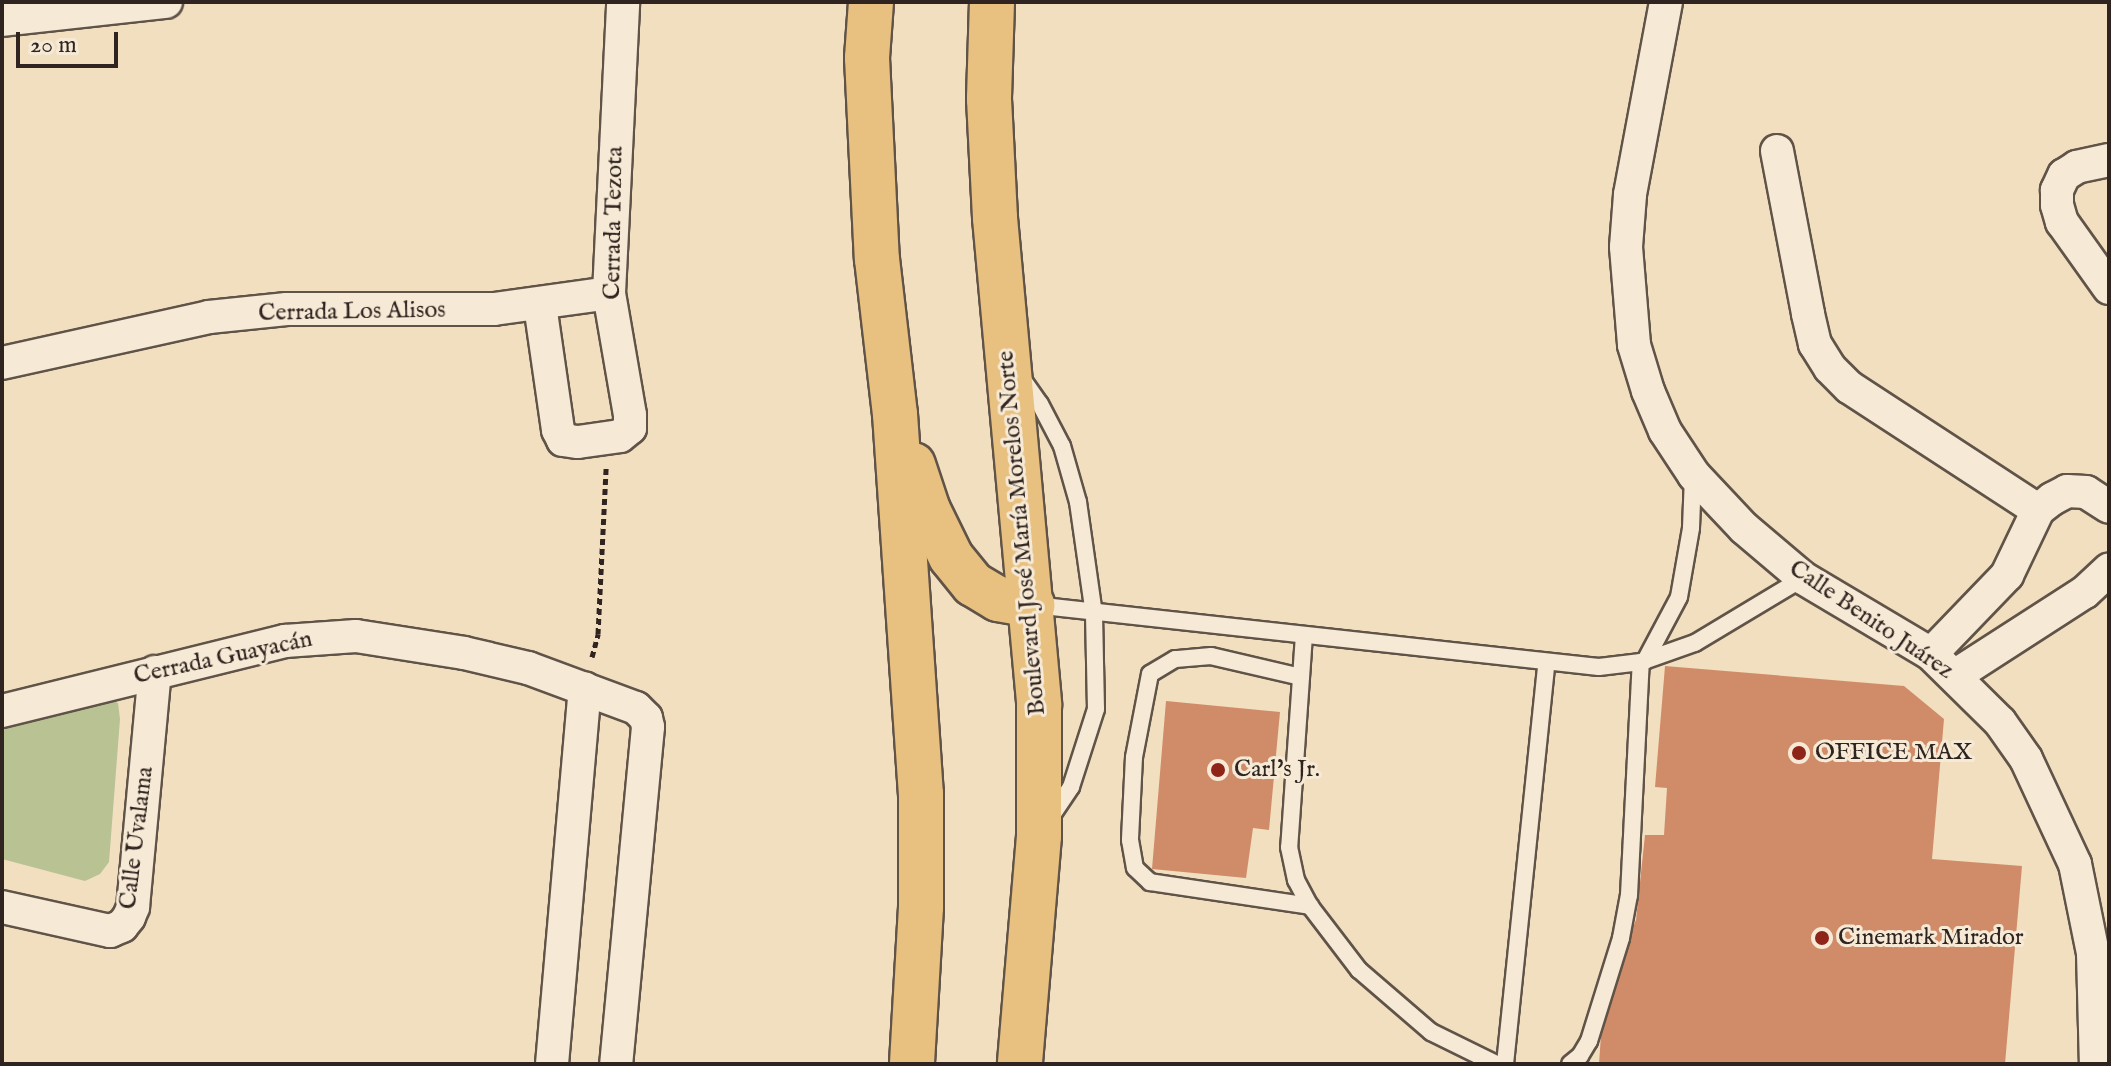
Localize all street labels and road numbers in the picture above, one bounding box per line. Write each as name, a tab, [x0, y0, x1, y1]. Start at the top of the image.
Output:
street label: Cerrada Tezota	[598, 146, 630, 300]
street label: Cerrada Los Alisos	[258, 296, 446, 328]
street label: Boulevard José María Morelos Norte	[992, 349, 1052, 717]
street label: Calle Benito Juárez	[1783, 554, 1959, 686]
street label: Cerrada Guayacán	[131, 625, 315, 691]
street label: Calle Uvalama	[114, 765, 160, 911]

